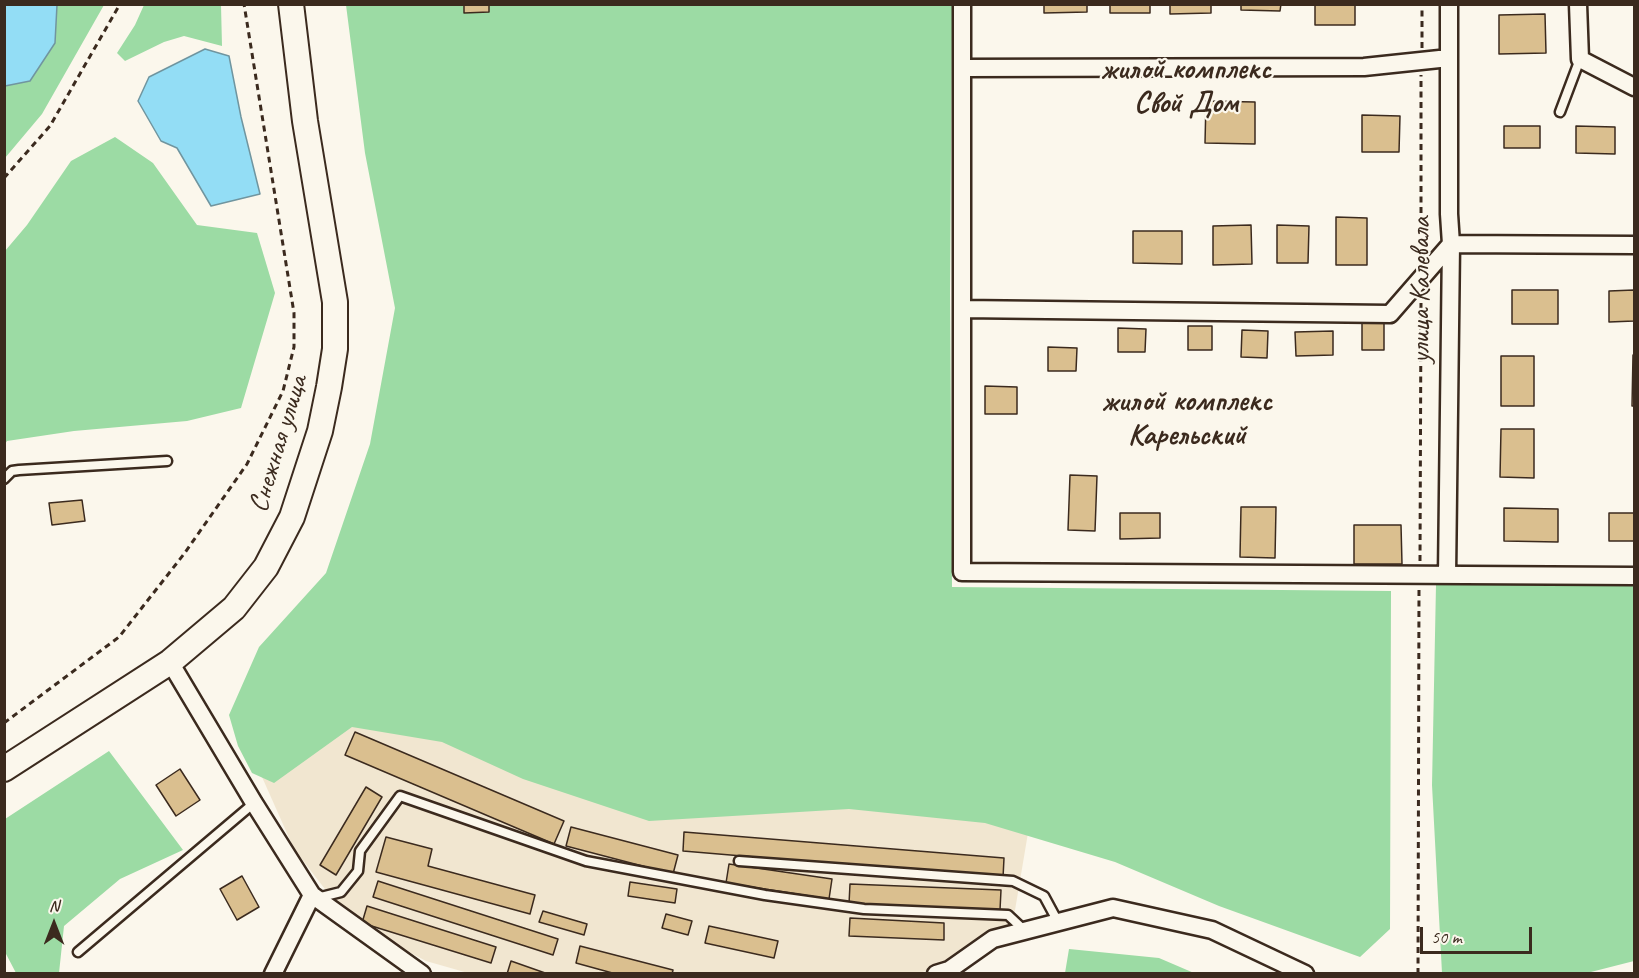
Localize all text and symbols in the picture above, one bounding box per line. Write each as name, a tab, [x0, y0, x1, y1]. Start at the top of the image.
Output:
district label: жилой комплекс Свой Дом	[1101, 52, 1271, 122]
street label: улица Калевала	[1405, 217, 1439, 363]
street label: Снежная улица	[242, 371, 316, 517]
district label: жилой комплекс Карельский	[1102, 384, 1272, 454]
north arrow	[24, 894, 84, 954]
text: N	[49, 896, 59, 916]
scale bar	[1423, 915, 1536, 953]
text: 50 m	[1431, 926, 1462, 948]

